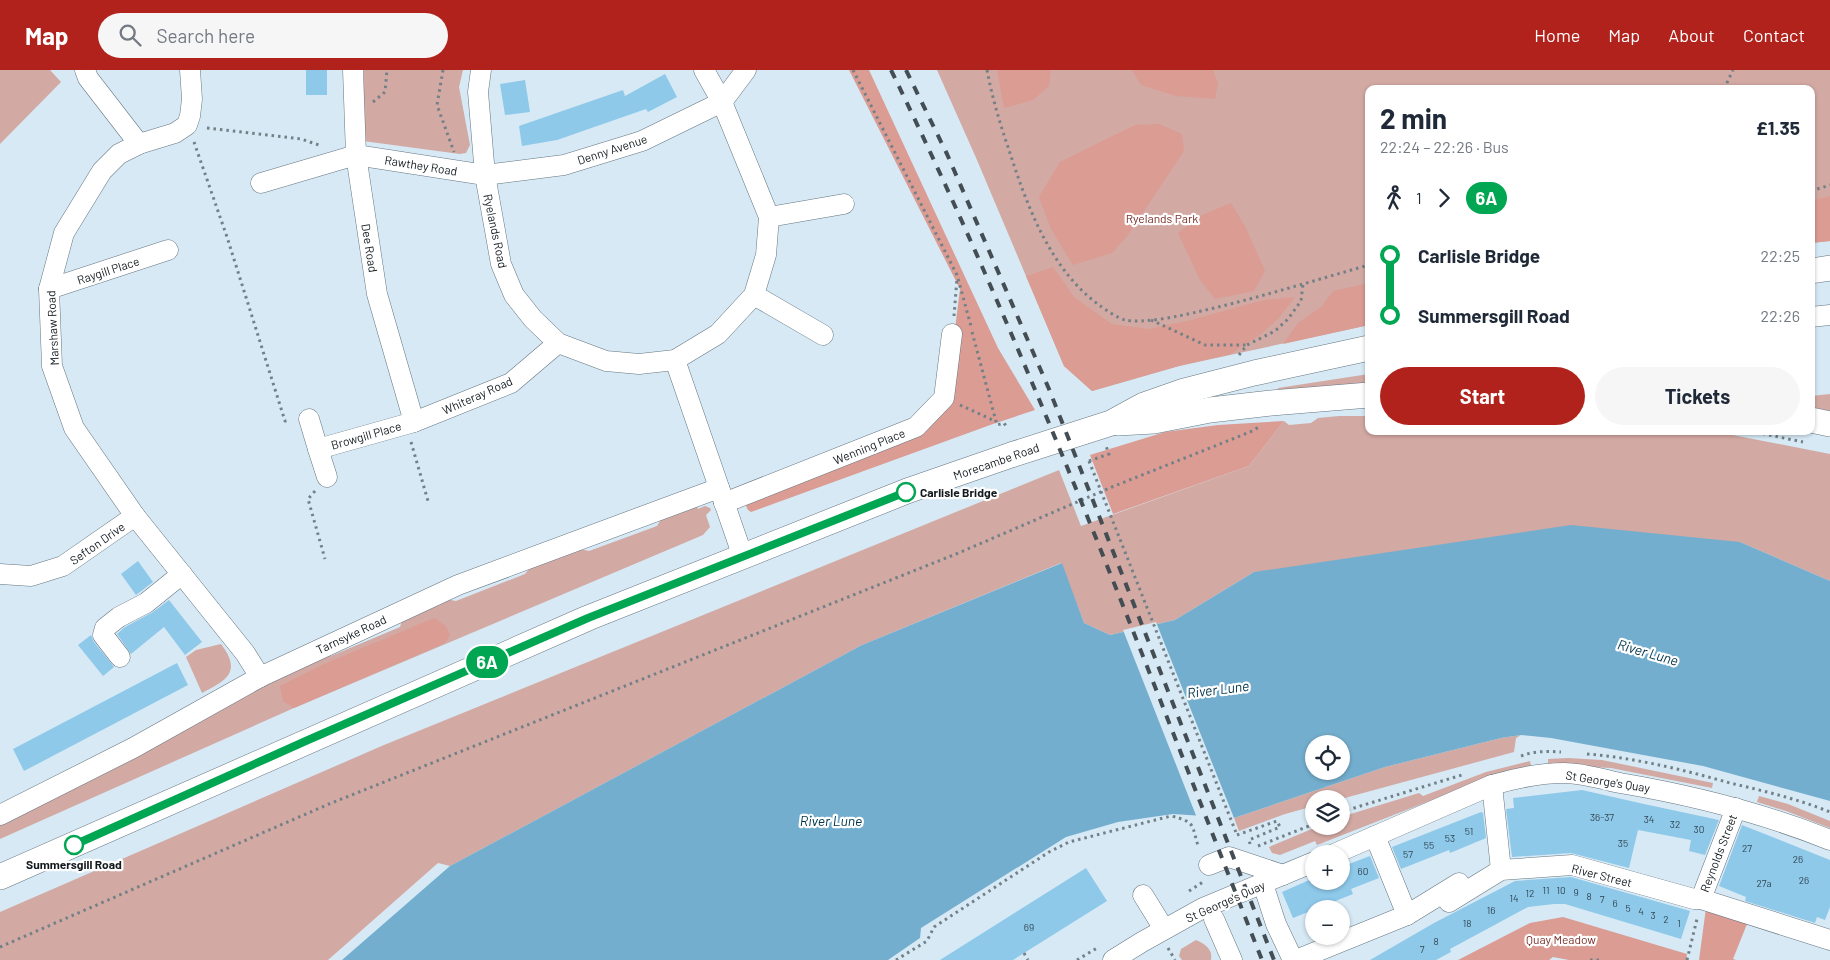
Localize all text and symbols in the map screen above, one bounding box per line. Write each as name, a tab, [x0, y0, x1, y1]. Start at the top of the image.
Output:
search box	[98, 13, 448, 58]
text: Map	[25, 21, 68, 50]
icon: search	[116, 21, 144, 49]
text: Search here	[156, 24, 255, 47]
text: Home	[1534, 24, 1580, 46]
text: Map	[1608, 24, 1640, 46]
text: About	[1668, 24, 1715, 46]
text: Contact	[1743, 24, 1805, 46]
text: 2 min	[1380, 101, 1447, 135]
text: £1.35	[1756, 116, 1800, 139]
street label: Denny Avenue	[575, 131, 649, 167]
text: 22:24 – 22:26 · Bus	[1380, 137, 1509, 156]
street label: Rawthey Road	[384, 152, 458, 178]
icon: walk	[1380, 184, 1408, 212]
icon: forward	[1430, 184, 1458, 212]
text: 6A	[1476, 187, 1497, 209]
text: 1	[1416, 188, 1422, 207]
street label: Ryelands Road	[481, 193, 511, 269]
park label: Ryelands Park	[1126, 211, 1198, 225]
street label: Dee Road	[359, 223, 381, 273]
text: Carlisle Bridge	[1418, 244, 1540, 267]
text: 22:25	[1761, 246, 1800, 265]
street label: Raygill Place	[75, 253, 141, 287]
street label: Marshaw Road	[43, 290, 61, 366]
text: Summersgill Road	[1418, 304, 1570, 327]
text: 22:26	[1761, 306, 1800, 325]
button: Start	[1380, 367, 1585, 425]
button: Tickets	[1595, 367, 1800, 425]
street label: Whiteray Road	[440, 373, 514, 417]
street label: Browgill Place	[329, 418, 403, 452]
street label: Wenning Place	[831, 425, 907, 467]
street label: Morecambe Road	[951, 440, 1041, 482]
marker: Carlisle Bridge	[896, 482, 916, 502]
place label: Carlisle Bridge	[920, 485, 998, 499]
street label: Sefton Drive	[67, 519, 127, 567]
street label: Tarnsyke Road	[314, 612, 388, 656]
water label: River Lune	[1616, 635, 1680, 669]
line badge: 6A	[464, 646, 510, 678]
text: 6A	[476, 651, 498, 673]
water label: River Lune	[1186, 677, 1250, 701]
map controls	[1305, 735, 1350, 945]
button: locate	[1305, 735, 1350, 780]
street label: St George's Quay	[1565, 767, 1652, 795]
button: layers	[1305, 790, 1350, 835]
house number: 36-37	[1590, 811, 1614, 823]
water label: River Lune	[800, 812, 862, 829]
street label: Reynolds Street	[1697, 812, 1739, 894]
house number: 34	[1644, 813, 1654, 825]
house number: 32	[1670, 818, 1680, 830]
house number: 30	[1694, 823, 1704, 835]
house number: 51	[1465, 825, 1473, 837]
house number: 53	[1445, 832, 1455, 844]
marker: Summersgill Road	[64, 835, 84, 855]
house number: 35	[1618, 837, 1628, 849]
house number: 55	[1424, 839, 1434, 851]
house number: 27	[1742, 842, 1752, 854]
button: +	[1305, 845, 1350, 890]
house number: 57	[1403, 848, 1413, 860]
house number: 26	[1793, 853, 1803, 865]
place label: Summersgill Road	[26, 857, 122, 871]
street label: River Street	[1570, 861, 1634, 889]
house number: 60	[1358, 865, 1368, 877]
house number: 26	[1799, 874, 1809, 886]
street label: St George's Quay	[1183, 877, 1267, 925]
house number: 27a	[1756, 877, 1772, 889]
house number: 11	[1542, 884, 1550, 896]
house number: 10	[1556, 884, 1566, 896]
house number: 9	[1573, 886, 1579, 898]
house number: 12	[1526, 887, 1534, 899]
house number: 8	[1586, 890, 1592, 902]
house number: 14	[1509, 892, 1519, 904]
house number: 7	[1600, 893, 1605, 905]
house number: 6	[1612, 897, 1618, 909]
button: −	[1305, 900, 1350, 945]
house number: 5	[1625, 902, 1631, 914]
house number: 16	[1487, 904, 1495, 916]
house number: 4	[1638, 905, 1644, 917]
house number: 3	[1650, 909, 1656, 921]
house number: 2	[1663, 913, 1669, 925]
house number: 18	[1463, 917, 1471, 929]
house number: 1	[1677, 917, 1681, 929]
house number: 69	[1024, 921, 1034, 933]
park label: Quay Meadow	[1526, 932, 1596, 946]
house number: 8	[1433, 935, 1439, 947]
house number: 7	[1420, 943, 1425, 955]

